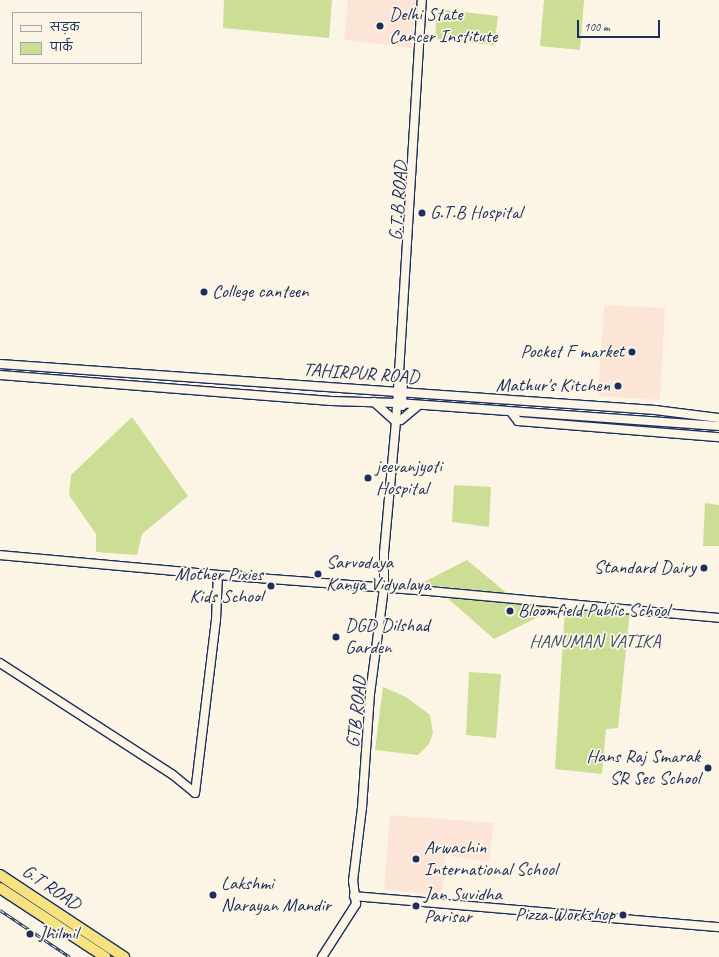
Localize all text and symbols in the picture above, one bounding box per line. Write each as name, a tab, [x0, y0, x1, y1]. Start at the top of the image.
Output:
place label: Delhi State Cancer Institute	[389, 4, 497, 48]
legend	[12, 12, 142, 64]
scale bar	[579, 12, 662, 38]
text: सड़क	[50, 19, 80, 35]
text: 100 m	[584, 19, 610, 35]
marker: Delhi State Cancer Institute	[374, 20, 386, 32]
text: पार्क	[50, 39, 73, 55]
street label: G.T.B ROAD	[385, 160, 413, 242]
place label: G.T.B Hospital	[430, 202, 522, 224]
marker: G.T.B Hospital	[417, 208, 427, 218]
place label: College canteen	[212, 281, 309, 303]
marker: College canteen	[199, 287, 209, 297]
place label: Pocket F market	[520, 341, 624, 363]
marker: Pocket F market	[627, 347, 637, 357]
street label: TAHIRPUR ROAD	[302, 359, 420, 389]
place label: Mathur's Kitchen	[496, 375, 610, 397]
marker: Mathur's Kitchen	[613, 381, 623, 391]
place label: jeevanjyoti Hospital	[376, 456, 442, 500]
marker: jeevanjyoti Hospital	[363, 473, 373, 483]
place label: Sarvodaya Kanya Vidyalaya	[326, 552, 430, 596]
place label: Standard Dairy	[593, 557, 696, 579]
marker: Standard Dairy	[699, 563, 709, 573]
place label: Mother Pixies Kids School	[175, 564, 263, 608]
marker: Sarvodaya Kanya Vidyalaya	[313, 569, 323, 579]
marker: Mother Pixies Kids School	[266, 581, 276, 591]
place label: Bloomfield Public School	[518, 600, 669, 622]
marker: Bloomfield Public School	[505, 606, 515, 616]
place label: DGD Dilshad Garden	[345, 615, 429, 659]
marker: DGD Dilshad Garden	[330, 631, 342, 643]
park label: HANUMAN VATIKA	[529, 631, 661, 653]
street label: GTB ROAD	[342, 675, 372, 749]
place label: Hans Raj Smarak SR Sec School	[585, 746, 700, 790]
marker: Hans Raj Smarak SR Sec School	[703, 763, 713, 773]
place label: Arwachin International School	[424, 837, 557, 881]
marker: Arwachin International School	[411, 854, 421, 864]
street label: G.T ROAD	[17, 860, 85, 916]
place label: Lakshmi Narayan Mandir	[221, 873, 331, 917]
place label: Jan Suvidha Parisar	[424, 884, 501, 928]
marker: Lakshmi Narayan Mandir	[208, 890, 218, 900]
marker: Jan Suvidha Parisar	[411, 901, 421, 911]
place label: Pizza Workshop	[515, 904, 615, 926]
marker: Pizza Workshop	[618, 910, 628, 920]
place label: Jhilmil	[39, 923, 78, 945]
marker: Jhilmil	[24, 928, 36, 940]

